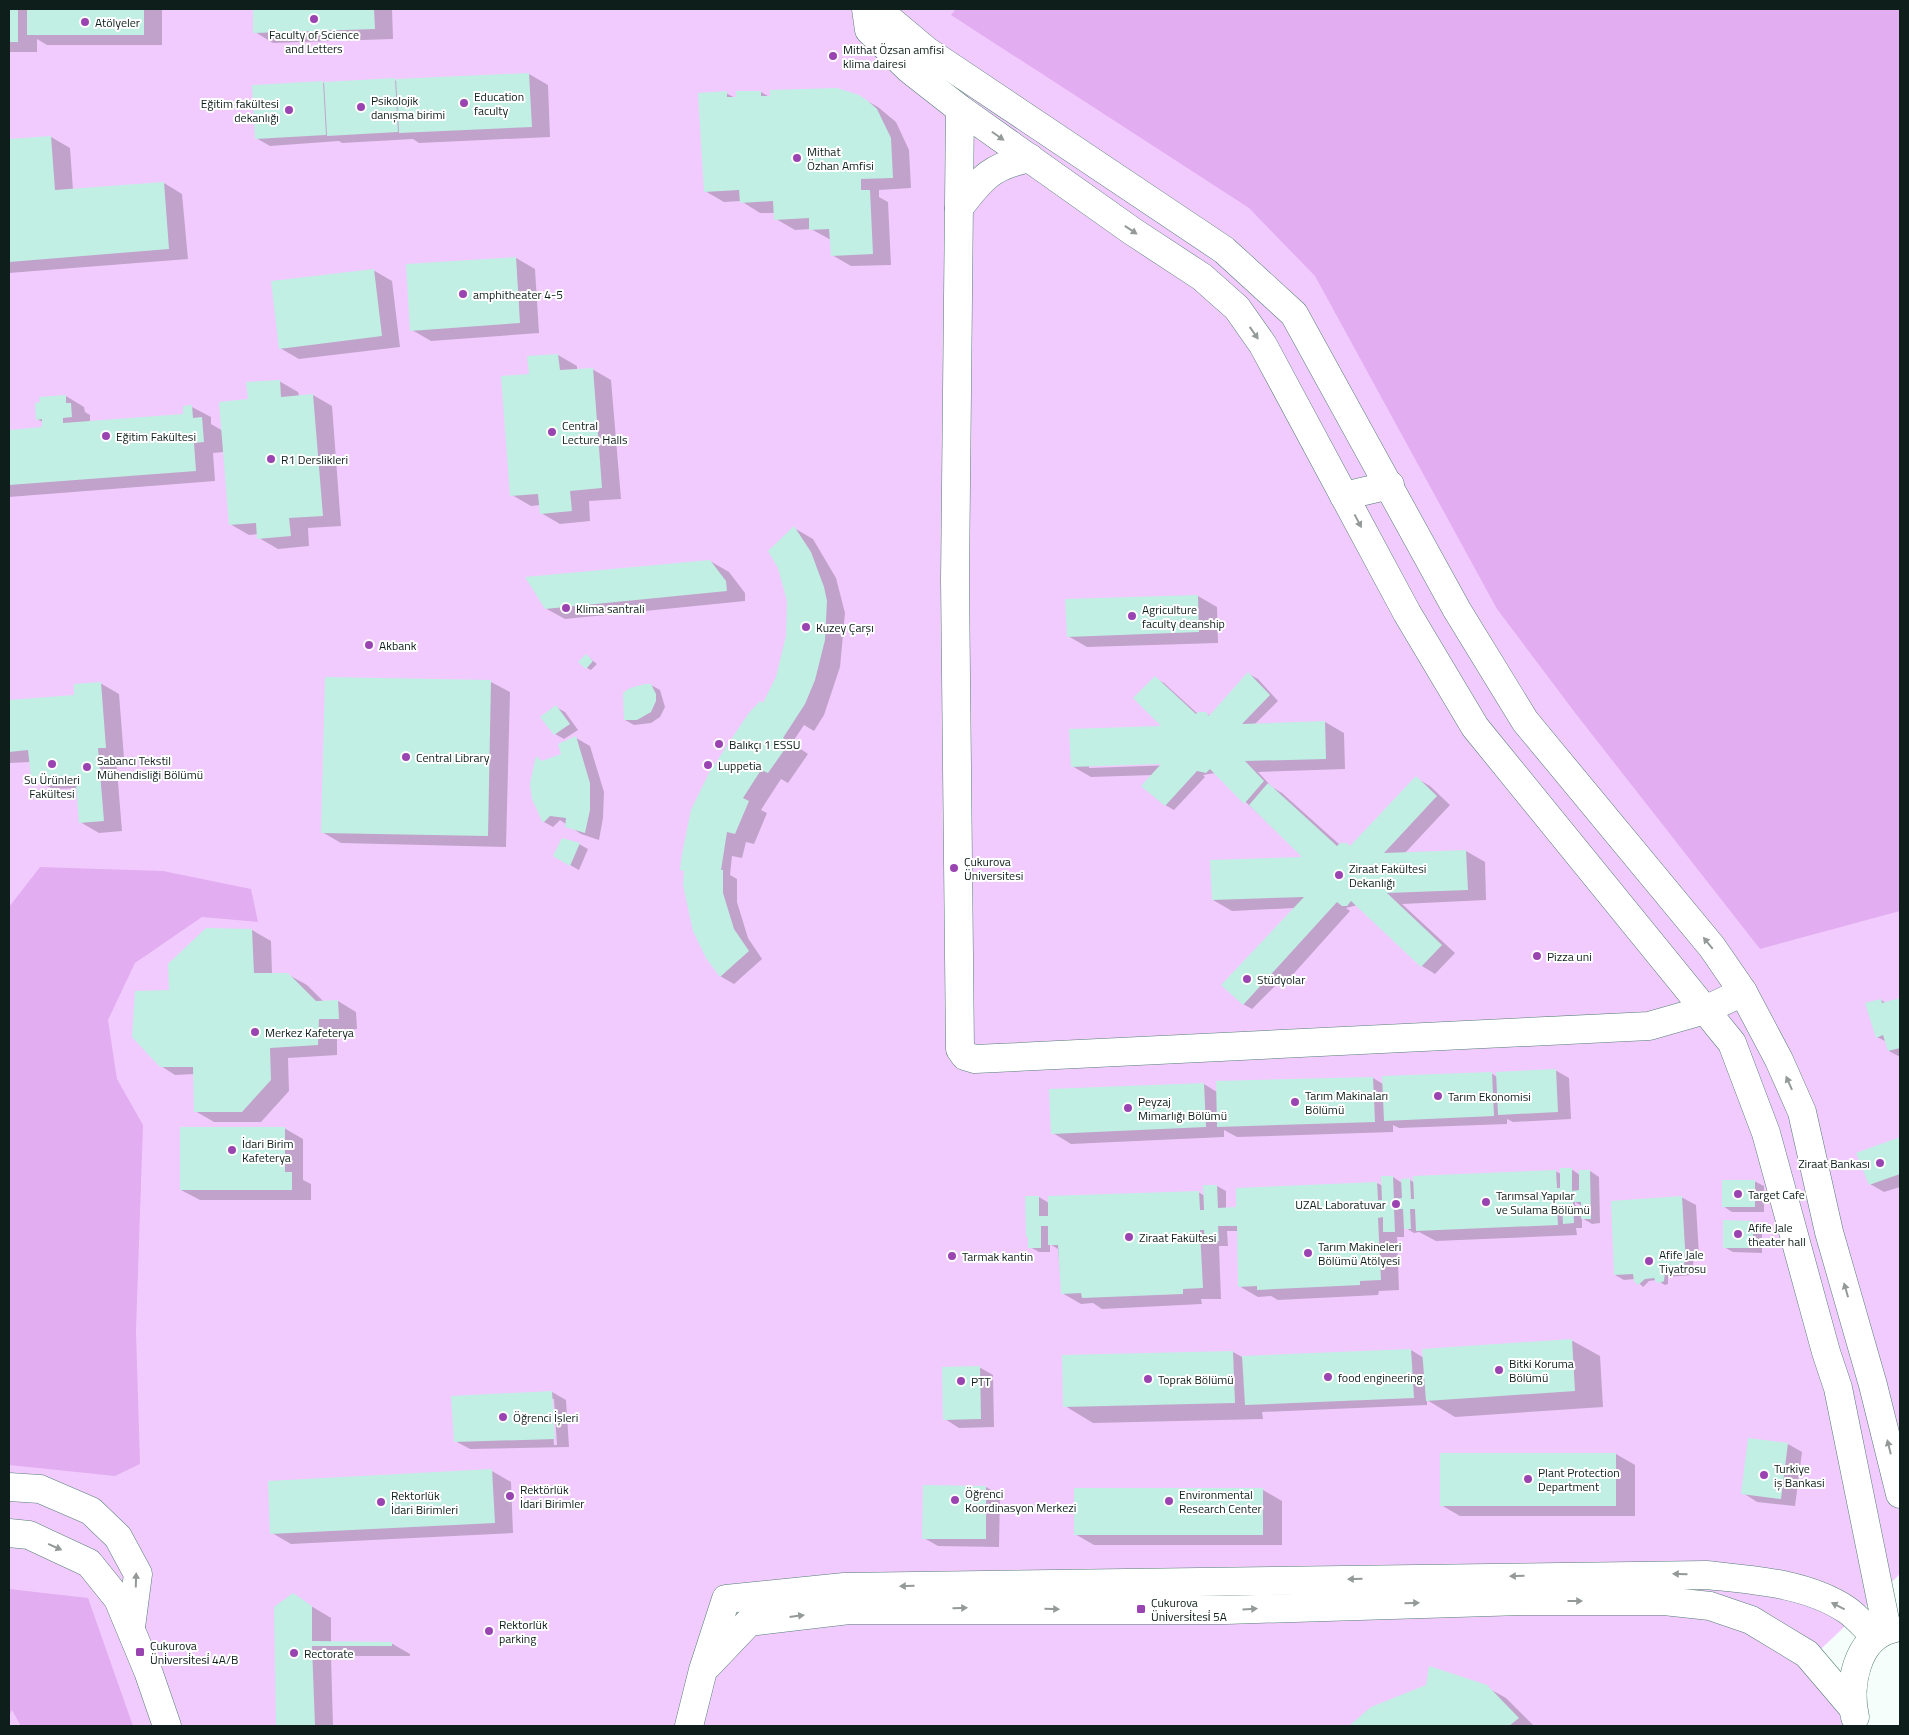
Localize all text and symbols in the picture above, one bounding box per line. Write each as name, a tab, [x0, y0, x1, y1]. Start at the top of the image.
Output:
place label: Atölyeler	[95, 13, 140, 32]
marker: Faculty of Science and Letters	[308, 13, 320, 25]
marker: Atölyeler	[79, 16, 91, 28]
place label: Faculty of Science and Letters	[269, 25, 359, 58]
place label: Mithat Özsan amfisi klima dairesi	[843, 40, 944, 73]
marker: Mithat Özsan amfisi klima dairesi	[827, 50, 839, 62]
place label: Education faculty	[474, 87, 524, 120]
place label: Psikolojik danışma birimi	[371, 91, 445, 124]
place label: Eğitim fakültesi dekanlığı	[201, 94, 279, 127]
marker: Education faculty	[458, 97, 470, 109]
marker: Psikolojik danışma birimi	[355, 101, 367, 113]
marker: Eğitim fakültesi dekanlığı	[283, 104, 295, 116]
one-way arrow	[991, 131, 1005, 141]
place label: Mithat Özhan Amfisi	[807, 142, 874, 175]
marker: Mithat Özhan Amfisi	[791, 152, 803, 164]
one-way arrow	[1124, 225, 1138, 235]
place label: amphitheater 4-5	[473, 285, 563, 304]
marker: amphitheater 4-5	[457, 288, 469, 300]
one-way arrow	[1249, 326, 1259, 340]
place label: Central Lecture Halls	[562, 416, 628, 449]
marker: Central Lecture Halls	[546, 426, 558, 438]
place label: Eğitim Fakültesi	[116, 427, 196, 446]
marker: Eğitim Fakültesi	[100, 430, 112, 442]
place label: R1 Derslikleri	[281, 450, 348, 469]
marker: R1 Derslikleri	[265, 453, 277, 465]
one-way arrow	[1354, 514, 1362, 529]
place label: Klima santrali	[576, 599, 645, 618]
place label: Agriculture faculty deanship	[1142, 600, 1225, 633]
marker: Klima santrali	[560, 602, 572, 614]
marker: Agriculture faculty deanship	[1126, 610, 1138, 622]
place label: Kuzey Çarşı	[816, 618, 874, 637]
marker: Kuzey Çarşı	[800, 621, 812, 633]
place label: Akbank	[379, 636, 417, 655]
marker: Akbank	[363, 639, 375, 651]
place label: Balıkçı 1 ESSU	[729, 735, 801, 754]
marker: Balıkçı 1 ESSU	[713, 738, 725, 750]
place label: Central Library	[416, 748, 490, 767]
place label: Sabancı Tekstil Mühendisliği Bölümü	[97, 751, 203, 784]
marker: Central Library	[400, 751, 412, 763]
place label: Luppetia	[718, 756, 762, 775]
marker: Su Ürünleri Fakültesi	[46, 758, 58, 770]
marker: Luppetia	[702, 759, 714, 771]
marker: Sabancı Tekstil Mühendisliği Bölümü	[81, 761, 93, 773]
place label: Su Ürünleri Fakültesi	[24, 770, 80, 803]
place label: Çukurova Üniversitesi	[964, 852, 1023, 885]
place label: Ziraat Fakültesi Dekanlığı	[1349, 859, 1426, 892]
marker: Çukurova Üniversitesi	[948, 862, 960, 874]
marker: Ziraat Fakültesi Dekanlığı	[1333, 869, 1345, 881]
one-way arrow	[1703, 937, 1714, 950]
place label: Pizza uni	[1547, 947, 1592, 966]
marker: Pizza uni	[1531, 950, 1543, 962]
place label: Stüdyolar	[1257, 970, 1305, 989]
marker: Stüdyolar	[1241, 973, 1253, 985]
place label: Merkez Kafeterya	[265, 1023, 354, 1042]
marker: Merkez Kafeterya	[249, 1026, 261, 1038]
one-way arrow	[1785, 1076, 1793, 1090]
place label: Tarım Makinaları Bölümü	[1305, 1086, 1388, 1119]
place label: Tarım Ekonomisi	[1448, 1087, 1531, 1106]
marker: Tarım Ekonomisi	[1432, 1090, 1444, 1102]
place label: Peyzaj Mimarlığı Bölümü	[1138, 1092, 1227, 1125]
marker: Tarım Makinaları Bölümü	[1289, 1096, 1301, 1108]
marker: Peyzaj Mimarlığı Bölümü	[1122, 1102, 1134, 1114]
place label: İdari Birim Kafeterya	[242, 1134, 294, 1167]
marker: İdari Birim Kafeterya	[226, 1144, 238, 1156]
place label: Ziraat Bankası	[1798, 1154, 1870, 1173]
marker: Ziraat Bankası	[1874, 1157, 1886, 1169]
place label: Target Cafe	[1748, 1185, 1805, 1204]
place label: Tarımsal Yapılar ve Sulama Bölümü	[1496, 1186, 1590, 1219]
marker: Target Cafe	[1732, 1188, 1744, 1200]
place label: UZAL Laboratuvar	[1295, 1195, 1386, 1214]
marker: Tarımsal Yapılar ve Sulama Bölümü	[1480, 1196, 1492, 1208]
marker: UZAL Laboratuvar	[1390, 1198, 1402, 1210]
place label: Afife Jale theater hall	[1748, 1218, 1806, 1251]
place label: Ziraat Fakültesi	[1139, 1228, 1216, 1247]
marker: Afife Jale theater hall	[1732, 1228, 1744, 1240]
marker: Ziraat Fakültesi	[1123, 1231, 1135, 1243]
place label: Tarım Makineleri Bölümü Atölyesi	[1318, 1237, 1401, 1270]
place label: Afife Jale Tiyatrosu	[1659, 1245, 1706, 1278]
place label: Tarmak kantin	[962, 1247, 1033, 1266]
marker: Tarım Makineleri Bölümü Atölyesi	[1302, 1247, 1314, 1259]
marker: Tarmak kantin	[946, 1250, 958, 1262]
marker: Afife Jale Tiyatrosu	[1643, 1255, 1655, 1267]
one-way arrow	[1841, 1283, 1849, 1298]
place label: Bitki Koruma Bölümü	[1509, 1354, 1574, 1387]
marker: Bitki Koruma Bölümü	[1493, 1364, 1505, 1376]
place label: food engineering	[1338, 1368, 1423, 1387]
place label: Toprak Bölümü	[1158, 1370, 1234, 1389]
marker: food engineering	[1322, 1371, 1334, 1383]
place label: PTT	[971, 1372, 991, 1391]
marker: Toprak Bölümü	[1142, 1373, 1154, 1385]
marker: PTT	[955, 1375, 967, 1387]
place label: Öğrenci İşleri	[513, 1408, 578, 1427]
marker: Öğrenci İşleri	[497, 1411, 509, 1423]
one-way arrow	[1884, 1440, 1892, 1455]
place label: Turkiye iș Bankasi	[1774, 1459, 1825, 1492]
place label: Plant Protection Department	[1538, 1463, 1620, 1496]
marker: Turkiye iș Bankasi	[1758, 1469, 1770, 1481]
marker: Plant Protection Department	[1522, 1473, 1534, 1485]
place label: Rektörlük İdari Birimler	[520, 1480, 585, 1513]
place label: Öğrenci Koordinasyon Merkezi	[965, 1484, 1076, 1517]
place label: Environmental Research Center	[1179, 1485, 1262, 1518]
place label: Rektorlük İdari Birimleri	[391, 1486, 458, 1519]
marker: Rektörlük İdari Birimler	[504, 1490, 516, 1502]
marker: Öğrenci Koordinasyon Merkezi	[949, 1494, 961, 1506]
marker: Environmental Research Center	[1163, 1495, 1175, 1507]
marker: Rektorlük İdari Birimleri	[375, 1496, 387, 1508]
one-way arrow	[48, 1544, 62, 1552]
one-way arrow	[1672, 1570, 1688, 1578]
one-way arrow	[133, 1572, 141, 1588]
one-way arrow	[1509, 1572, 1525, 1580]
one-way arrow	[1347, 1575, 1363, 1583]
one-way arrow	[899, 1582, 915, 1590]
place label: Çukurova Üni̇versi̇tesi̇ 5A	[1151, 1593, 1227, 1626]
one-way arrow	[1567, 1597, 1583, 1605]
one-way arrow	[1405, 1599, 1421, 1607]
one-way arrow	[1830, 1602, 1845, 1610]
marker: Çukurova Üni̇versi̇tesi̇ 5A	[1135, 1603, 1147, 1615]
one-way arrow	[952, 1604, 968, 1612]
one-way arrow	[1242, 1604, 1258, 1612]
one-way arrow	[1045, 1605, 1061, 1613]
one-way arrow	[790, 1612, 806, 1620]
place label: Rektorlük parking	[499, 1615, 548, 1648]
marker: Rektorlük parking	[483, 1625, 495, 1637]
place label: Çukurova Üni̇versi̇tesi̇ 4A/B	[150, 1636, 238, 1669]
place label: Rectorate	[304, 1644, 354, 1663]
marker: Çukurova Üni̇versi̇tesi̇ 4A/B	[134, 1646, 146, 1658]
marker: Rectorate	[288, 1647, 300, 1659]

